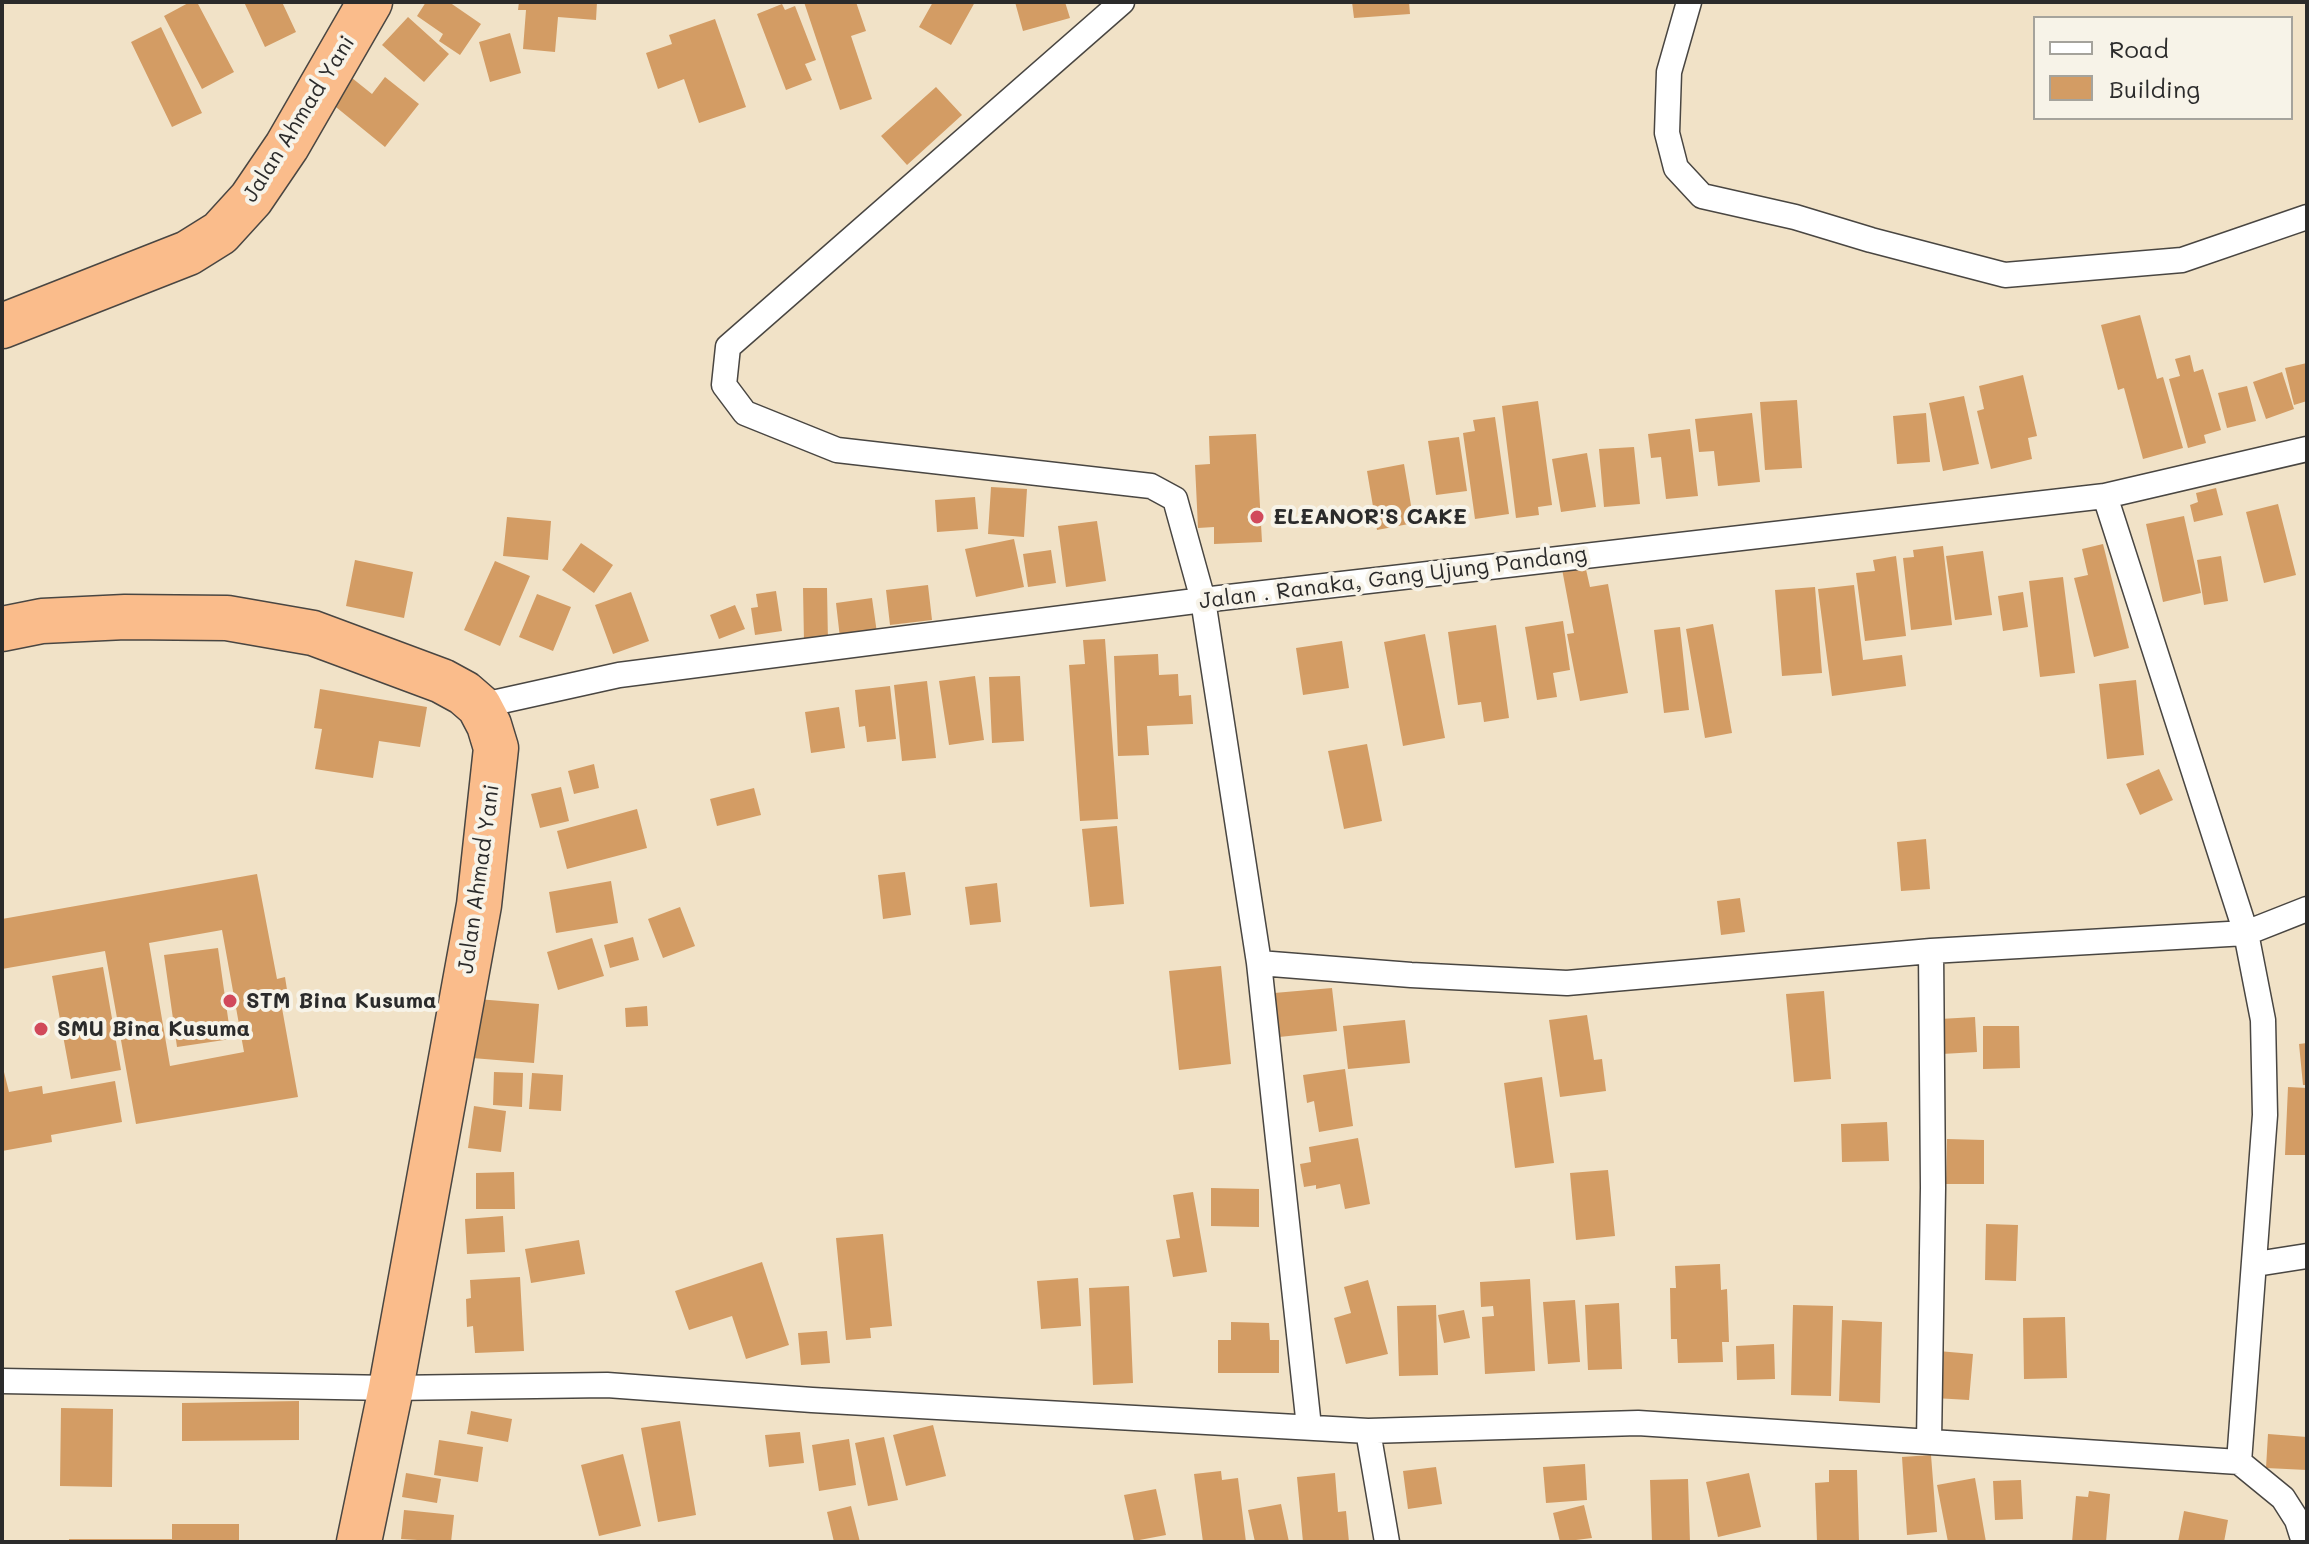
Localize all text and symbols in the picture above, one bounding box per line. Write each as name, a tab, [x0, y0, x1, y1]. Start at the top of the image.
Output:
legend	[2033, 16, 2293, 120]
street label: Jalan Ahmad Yani	[237, 31, 361, 207]
text: Road	[2109, 33, 2169, 64]
text: Building	[2109, 73, 2200, 104]
place label: ELEANOR'S CAKE	[1273, 504, 1467, 530]
marker: ELEANOR'S CAKE	[1248, 508, 1266, 526]
street label: Jalan . Ranaka, Gang Ujung Pandang	[1198, 541, 1588, 615]
street label: Jalan Ahmad Yani	[453, 783, 505, 975]
place label: STM Bina Kusuma	[246, 988, 437, 1014]
marker: STM Bina Kusuma	[221, 992, 239, 1010]
place label: SMU Bina Kusuma	[57, 1016, 250, 1042]
marker: SMU Bina Kusuma	[32, 1020, 50, 1038]

